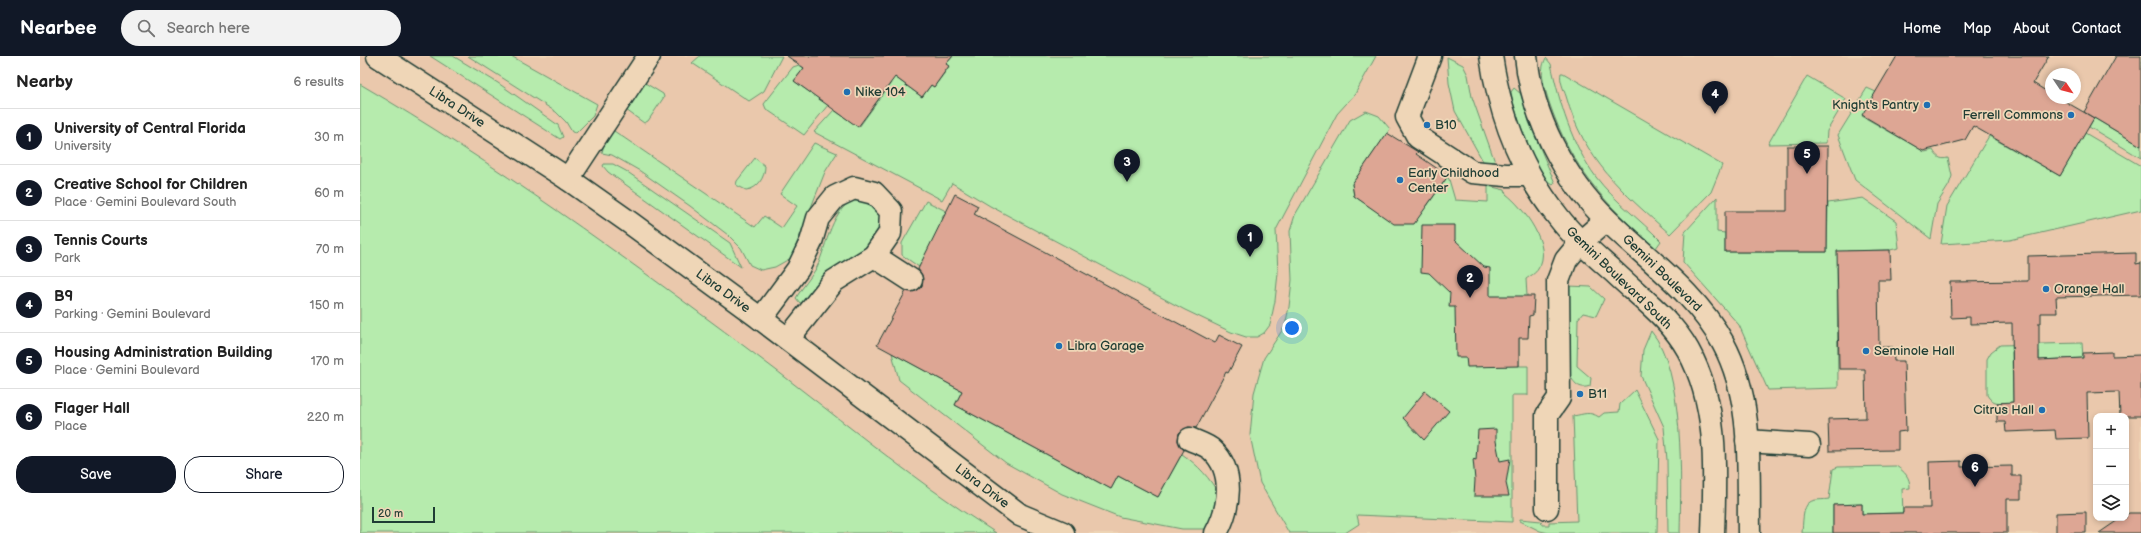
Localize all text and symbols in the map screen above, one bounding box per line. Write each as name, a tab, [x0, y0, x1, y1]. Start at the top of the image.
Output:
search box	[121, 10, 401, 46]
text: Nearbee	[20, 17, 97, 40]
icon: search	[135, 17, 157, 39]
text: Search here	[167, 19, 250, 38]
text: Home	[1903, 20, 1941, 37]
text: Map	[1963, 20, 1991, 37]
text: About	[2013, 20, 2050, 37]
text: Contact	[2072, 20, 2121, 37]
north arrow	[2045, 68, 2081, 104]
text: Nearby	[16, 72, 73, 92]
text: 6 results	[294, 74, 344, 90]
pin: 4	[1702, 81, 1728, 114]
street label: Libra Drive	[426, 83, 488, 131]
place label: Nike 104	[855, 84, 906, 100]
marker: Nike 104	[842, 87, 852, 97]
place label: Knight's Pantry	[1832, 97, 1919, 113]
marker: Knight's Pantry	[1922, 100, 1932, 110]
place label: Ferrell Commons	[1963, 107, 2064, 123]
marker: Ferrell Commons	[2066, 110, 2076, 120]
place label: B10	[1435, 117, 1457, 133]
text: University of Central Florida	[54, 119, 246, 138]
marker: B10	[1422, 120, 1432, 130]
text: 1	[26, 129, 32, 145]
text: 30 m	[314, 129, 344, 145]
text: University	[54, 138, 111, 154]
pin: 5	[1794, 141, 1820, 174]
pin: 3	[1114, 149, 1140, 182]
place label: Early Childhood Center	[1408, 165, 1499, 196]
text: Creative School for Children	[54, 175, 248, 194]
marker: Early Childhood Center	[1395, 175, 1405, 185]
text: 2	[25, 185, 33, 201]
text: 60 m	[314, 185, 344, 201]
text: Place · Gemini Boulevard South	[54, 194, 237, 210]
street label: Gemini Boulevard South	[1563, 223, 1675, 333]
pin: 1	[1237, 224, 1263, 257]
text: Tennis Courts	[54, 231, 148, 250]
street label: Gemini Boulevard	[1619, 231, 1705, 315]
text: 3	[25, 241, 33, 257]
text: 70 m	[316, 241, 344, 257]
text: Park	[54, 250, 80, 266]
pin: 2	[1457, 265, 1483, 298]
street label: Libra Drive	[693, 266, 754, 316]
place label: Orange Hall	[2054, 281, 2125, 297]
marker: Orange Hall	[2041, 284, 2051, 294]
text: B9	[54, 287, 73, 306]
text: 4	[25, 297, 33, 313]
text: 150 m	[310, 297, 344, 313]
text: Parking · Gemini Boulevard	[54, 306, 211, 322]
your location	[1282, 318, 1302, 338]
place label: Libra Garage	[1067, 338, 1145, 354]
marker: Libra Garage	[1054, 341, 1064, 351]
text: Housing Administration Building	[54, 343, 273, 362]
place label: Seminole Hall	[1874, 343, 1955, 359]
marker: Seminole Hall	[1861, 346, 1871, 356]
text: 5	[25, 353, 33, 369]
text: 170 m	[311, 353, 344, 369]
text: Place · Gemini Boulevard	[54, 362, 200, 378]
place label: B11	[1588, 386, 1607, 402]
marker: B11	[1575, 389, 1585, 399]
text: Flager Hall	[54, 399, 130, 418]
place label: Citrus Hall	[1973, 402, 2034, 418]
marker: Citrus Hall	[2037, 405, 2047, 415]
text: 6	[25, 409, 33, 425]
text: 220 m	[307, 409, 344, 425]
map controls	[2093, 413, 2129, 521]
button: +	[2093, 413, 2129, 449]
text: Place	[54, 418, 87, 434]
button: −	[2093, 449, 2129, 485]
pin: 6	[1962, 454, 1988, 487]
button: Save	[16, 456, 176, 493]
button: Share	[184, 456, 344, 493]
street label: Libra Drive	[952, 460, 1012, 512]
button: layers	[2093, 485, 2129, 521]
scale bar	[372, 505, 435, 524]
text: 20 m	[378, 507, 403, 520]

